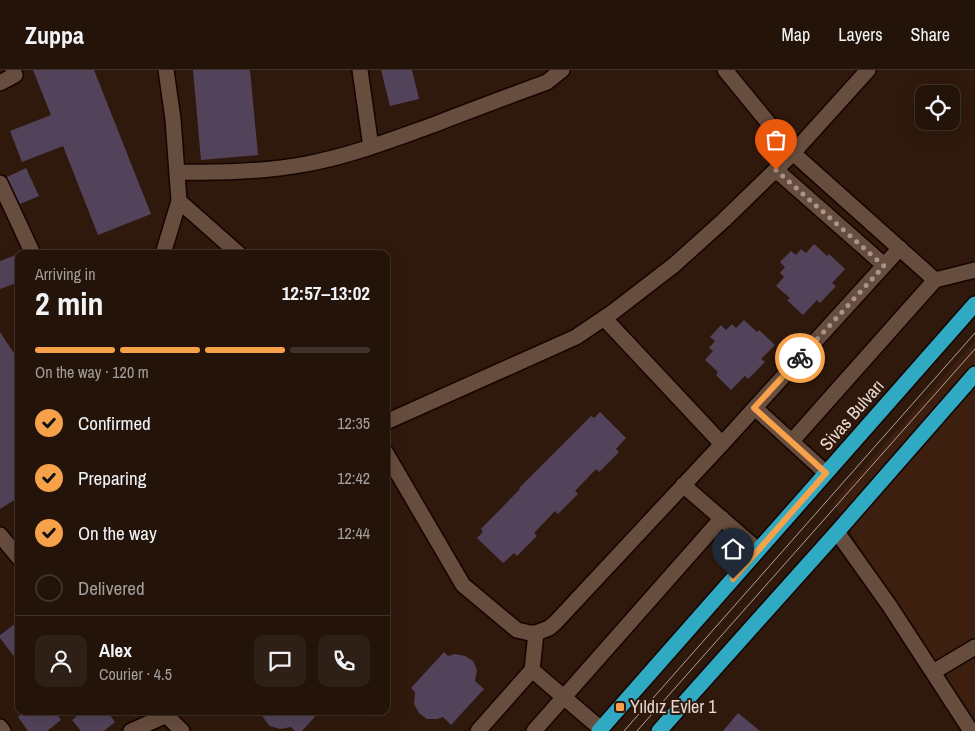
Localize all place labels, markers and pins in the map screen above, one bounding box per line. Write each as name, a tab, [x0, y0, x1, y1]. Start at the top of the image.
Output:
pin	[755, 119, 797, 170]
pin	[712, 528, 754, 579]
place label: Yıldız Evler 1	[630, 694, 717, 719]
marker: Yıldız Evler 1	[614, 701, 626, 713]

